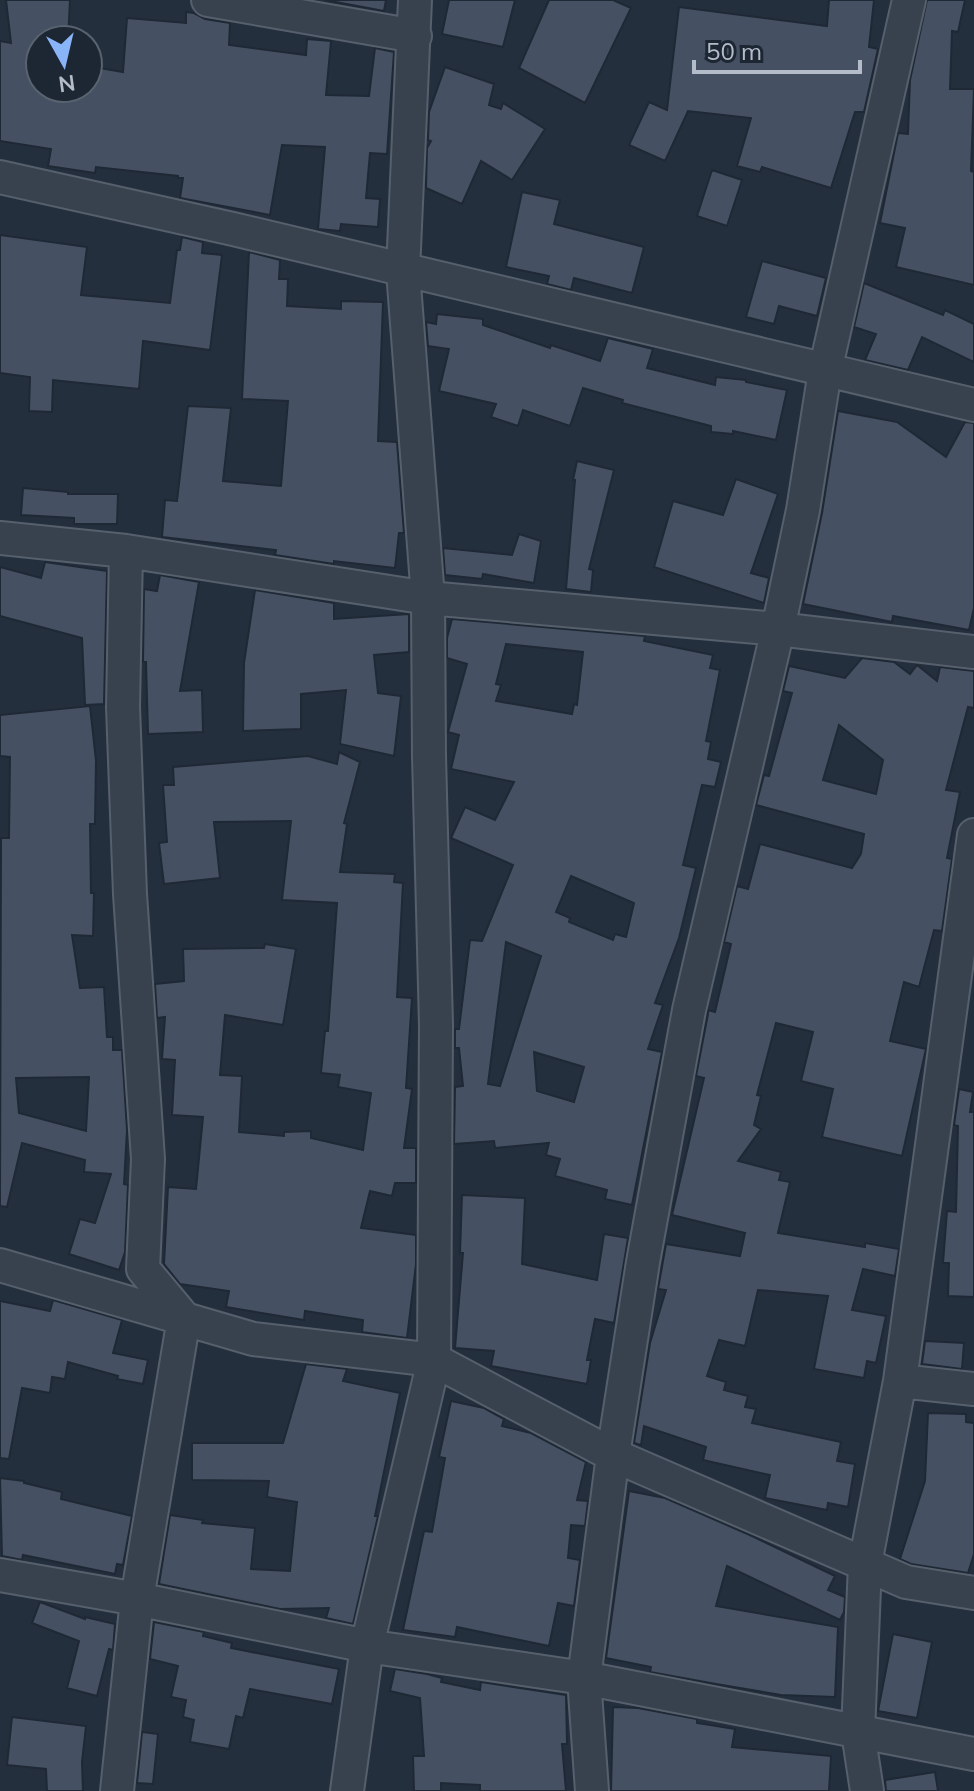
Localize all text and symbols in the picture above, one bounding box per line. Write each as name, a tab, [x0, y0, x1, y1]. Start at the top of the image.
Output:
north arrow	[24, 24, 104, 104]
scale bar	[694, 24, 860, 74]
text: 50 m	[706, 36, 762, 66]
text: N	[57, 69, 77, 99]

